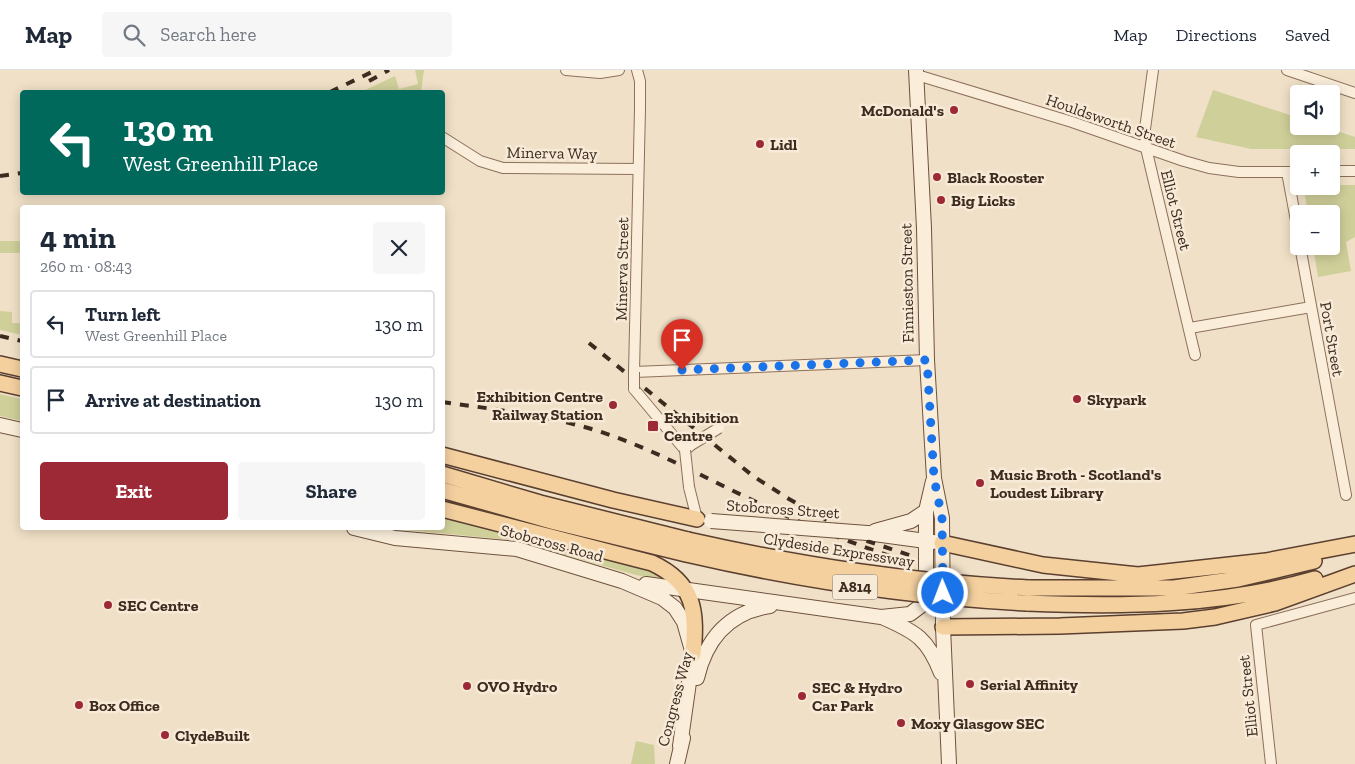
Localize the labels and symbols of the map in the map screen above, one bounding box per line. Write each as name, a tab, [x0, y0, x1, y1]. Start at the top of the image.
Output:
street label: Houldsworth Street	[1043, 90, 1179, 152]
place label: McDonald's	[861, 101, 944, 120]
marker: McDonald's	[948, 104, 960, 116]
place label: Lidl	[770, 135, 798, 154]
marker: Lidl	[754, 138, 766, 150]
street label: Minerva Way	[506, 143, 598, 163]
place label: Black Rooster	[947, 168, 1044, 187]
street label: Elliot Street	[1157, 168, 1195, 252]
marker: Black Rooster	[931, 171, 943, 183]
place label: Big Licks	[951, 191, 1015, 210]
marker: Big Licks	[935, 194, 947, 206]
street label: Minerva Street	[612, 217, 632, 321]
street label: Finnieston Street	[896, 223, 918, 343]
street label: Port Street	[1316, 300, 1348, 378]
pin	[661, 319, 703, 370]
place label: Exhibition Centre Railway Station	[477, 387, 604, 424]
place label: Skypark	[1087, 390, 1146, 409]
marker: Skypark	[1071, 393, 1083, 405]
marker: Exhibition Centre Railway Station	[607, 399, 619, 411]
place label: Exhibition Centre	[664, 408, 739, 445]
marker: Exhibition Centre	[646, 419, 660, 433]
place label: Music Broth - Scotland's Loudest Library	[990, 465, 1161, 502]
marker: Music Broth - Scotland's Loudest Library	[974, 477, 986, 489]
street label: Stobcross Street	[726, 496, 840, 522]
street label: Stobcross Road	[499, 520, 606, 566]
street label: Clydeside Expressway	[762, 529, 917, 571]
position arrow	[916, 566, 968, 618]
road number: A814	[832, 574, 878, 600]
place label: SEC Centre	[118, 596, 199, 615]
marker: SEC Centre	[102, 599, 114, 611]
street label: Congress Way	[653, 649, 697, 749]
street label: Elliot Street	[1234, 654, 1262, 738]
place label: Serial Affinity	[980, 675, 1079, 694]
place label: OVO Hydro	[477, 677, 558, 696]
place label: SEC & Hydro Car Park	[812, 678, 903, 715]
marker: Serial Affinity	[964, 678, 976, 690]
marker: OVO Hydro	[461, 680, 473, 692]
marker: SEC & Hydro Car Park	[796, 690, 808, 702]
place label: Box Office	[89, 696, 160, 715]
marker: Box Office	[73, 699, 85, 711]
place label: Moxy Glasgow SEC	[911, 714, 1045, 733]
marker: Moxy Glasgow SEC	[895, 717, 907, 729]
place label: ClydeBuilt	[175, 726, 250, 745]
marker: ClydeBuilt	[159, 729, 171, 741]

